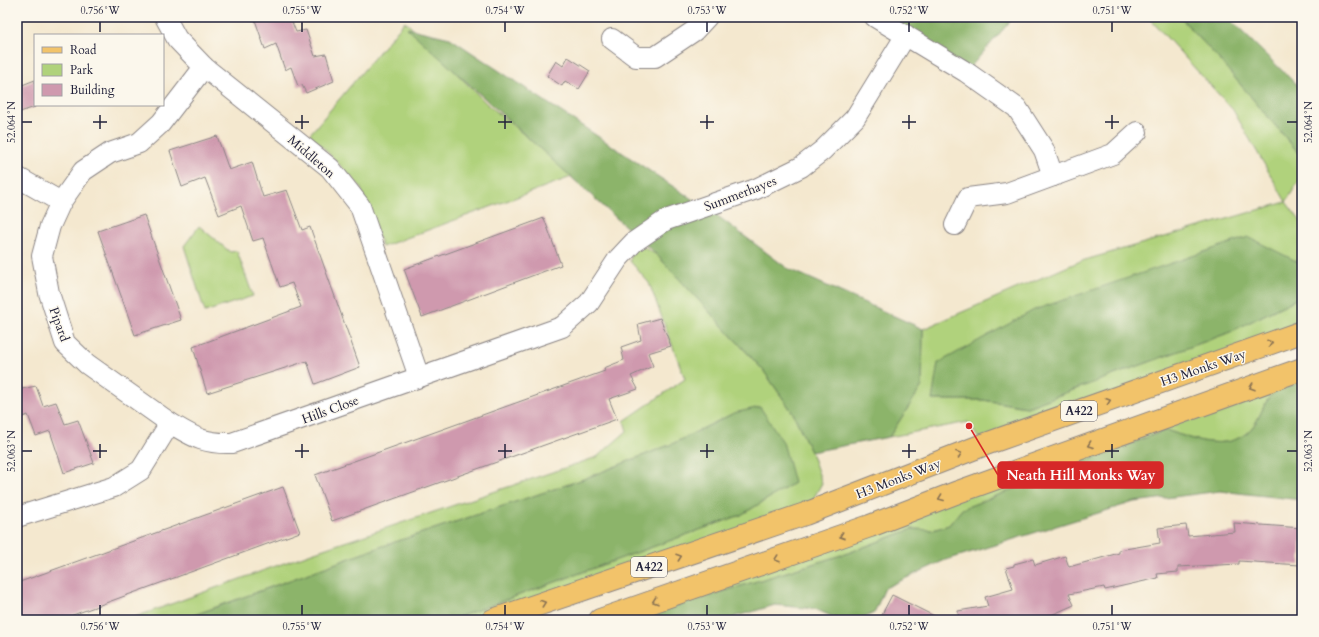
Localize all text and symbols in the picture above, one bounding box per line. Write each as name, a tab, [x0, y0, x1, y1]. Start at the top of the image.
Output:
text: 0.756°W	[80, 4, 121, 18]
text: 0.755°W	[282, 4, 323, 18]
text: 0.754°W	[485, 4, 526, 18]
text: 0.753°W	[687, 4, 728, 18]
text: 0.752°W	[889, 4, 930, 18]
text: 0.751°W	[1092, 4, 1133, 18]
legend	[34, 34, 164, 106]
text: Road	[70, 42, 97, 58]
text: Park	[70, 62, 94, 78]
text: Building	[70, 82, 115, 98]
text: 52.064°N	[5, 101, 19, 143]
text: 52.064°N	[1302, 101, 1316, 143]
street label: Middleton	[284, 131, 339, 183]
street label: Summerhayes	[702, 172, 779, 216]
street label: Pipard	[45, 305, 74, 344]
one-way arrow	[1266, 340, 1273, 348]
street label: H3 Monks Way	[1158, 345, 1249, 391]
one-way arrow	[1249, 383, 1256, 391]
street label: Hills Close	[299, 391, 361, 429]
one-way arrow	[1104, 397, 1111, 405]
road number: A422	[1061, 401, 1097, 421]
text: 52.063°N	[5, 430, 19, 472]
text: 52.063°N	[1302, 430, 1316, 472]
one-way arrow	[1087, 440, 1094, 448]
one-way arrow	[956, 451, 963, 459]
street label: H3 Monks Way	[853, 454, 943, 503]
callout: Neath Hill Monks Way	[998, 462, 1163, 488]
text: Neath Hill Monks Way	[1006, 466, 1156, 485]
one-way arrow	[938, 494, 945, 502]
one-way arrow	[839, 531, 846, 540]
one-way arrow	[676, 553, 683, 561]
one-way arrow	[774, 554, 781, 562]
road number: A422	[631, 557, 667, 577]
one-way arrow	[651, 596, 658, 605]
one-way arrow	[539, 599, 546, 608]
text: 0.756°W	[80, 620, 121, 634]
text: 0.755°W	[282, 620, 323, 634]
text: 0.754°W	[485, 620, 526, 634]
text: 0.753°W	[687, 620, 728, 634]
text: 0.752°W	[889, 620, 930, 634]
text: 0.751°W	[1092, 620, 1133, 634]

